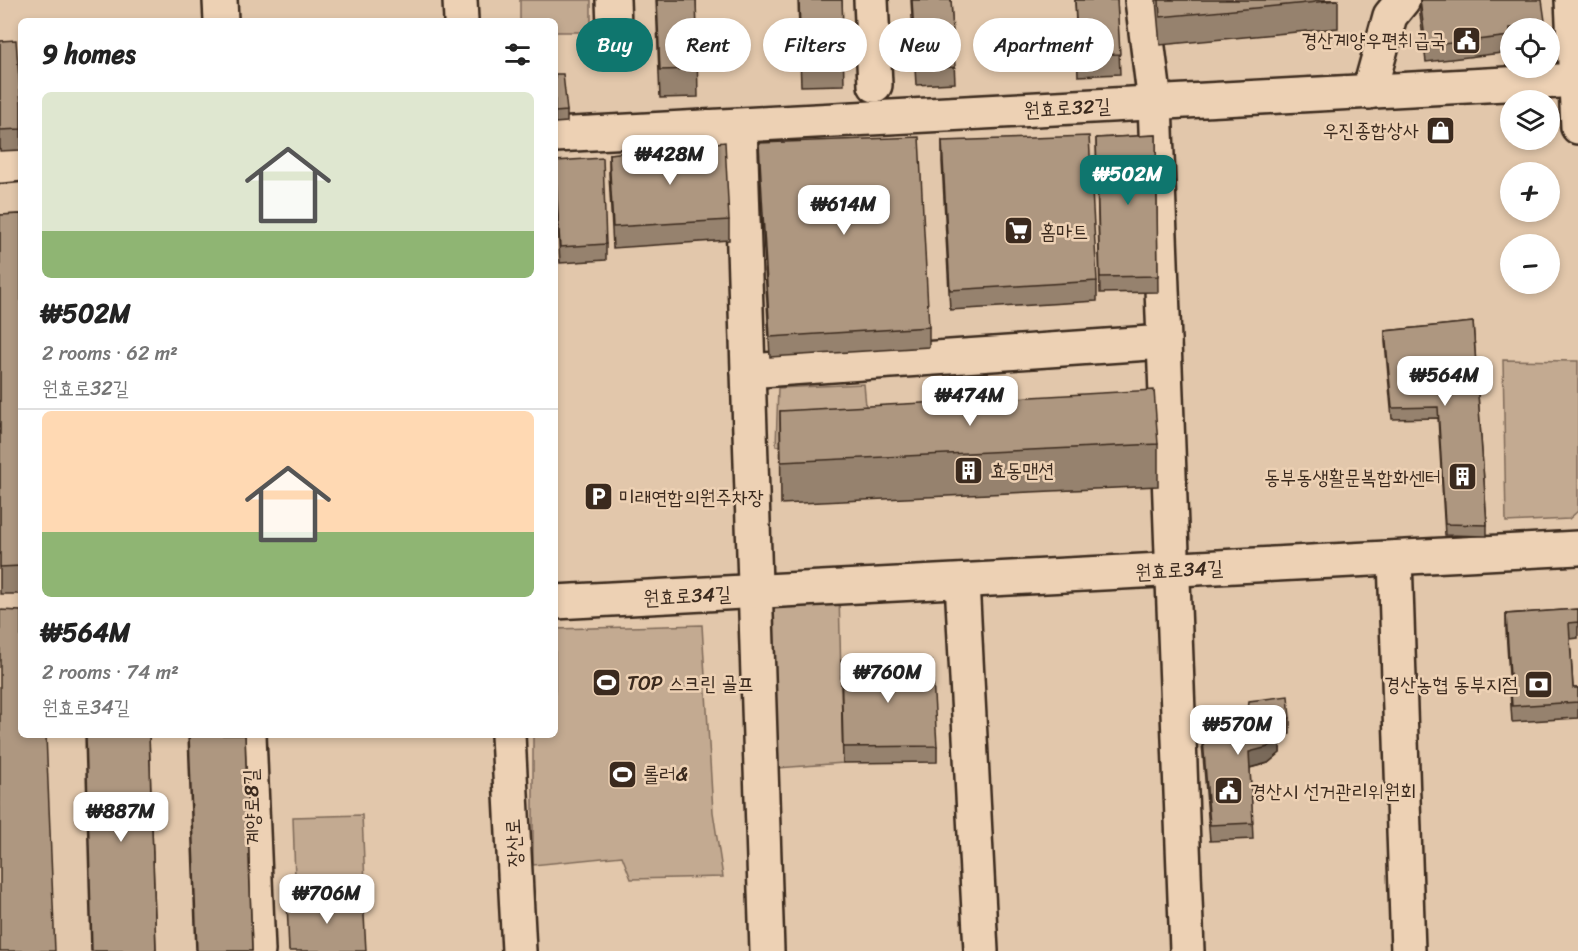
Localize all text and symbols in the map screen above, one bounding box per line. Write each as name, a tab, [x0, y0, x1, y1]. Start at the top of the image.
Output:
chip: Buy	[576, 18, 653, 72]
chip: Rent	[665, 18, 751, 72]
chip: Filters	[763, 18, 867, 72]
chip: New	[879, 18, 961, 72]
chip: Apartment	[973, 18, 1114, 72]
map controls	[1500, 18, 1560, 294]
button: locate	[1500, 18, 1560, 78]
place label: 경산계양우편취급국	[1301, 23, 1446, 58]
public building icon: 경산계양우편취급국	[1451, 24, 1483, 56]
text: 9 homes	[42, 31, 136, 77]
icon: filters	[501, 38, 534, 71]
street label: 원효로32길	[1023, 88, 1111, 128]
button: layers	[1500, 90, 1560, 150]
place label: 우진종합상사	[1322, 113, 1419, 148]
shop icon: 우진종합상사	[1424, 114, 1456, 146]
icon: home	[234, 131, 342, 239]
pin: ₩428M	[628, 135, 712, 186]
text: ₩428M	[636, 137, 704, 172]
pin: ₩502M	[1086, 155, 1170, 206]
text: ₩502M	[1094, 157, 1162, 192]
button: +	[1500, 162, 1560, 222]
pin: ₩614M	[802, 185, 886, 236]
text: ₩614M	[812, 187, 876, 222]
place label: 홈마트	[1040, 214, 1088, 249]
supermarket icon: 홈마트	[1003, 215, 1035, 247]
button: −	[1500, 234, 1560, 294]
text: ₩502M	[42, 290, 131, 336]
text: 2 rooms · 62 m²	[42, 336, 178, 371]
pin: ₩564M	[1403, 356, 1487, 407]
text: ₩564M	[1411, 358, 1479, 393]
text: 원효로32길	[42, 371, 129, 406]
pin: ₩474M	[928, 376, 1012, 427]
text: ₩474M	[936, 378, 1004, 413]
icon: home	[234, 450, 342, 558]
place label: 효동맨션	[990, 453, 1054, 488]
building icon: 효동맨션	[953, 454, 985, 486]
place label: 동부동생활문복합화센터	[1264, 460, 1441, 495]
building icon: 동부동생활문복합화센터	[1446, 461, 1478, 493]
place label: 미래연합의원주차장	[619, 480, 764, 515]
parking icon: 미래연합의원주차장	[582, 481, 614, 513]
street label: 원효로34길	[1134, 550, 1224, 590]
street label: 원효로34길	[642, 576, 732, 616]
text: ₩564M	[42, 609, 130, 655]
pin: ₩760M	[846, 653, 930, 704]
text: 2 rooms · 74 m²	[42, 655, 179, 690]
text: ₩760M	[854, 655, 922, 690]
place label: TOP 스크린 골프	[627, 666, 754, 701]
sports icon: TOP 스크린 골프	[590, 667, 622, 699]
place label: 경산농협 동부지점	[1384, 667, 1518, 702]
bank icon: 경산농협 동부지점	[1523, 668, 1555, 700]
text: 원효로34길	[42, 690, 130, 725]
pin: ₩570M	[1196, 705, 1280, 756]
text: ₩570M	[1204, 707, 1272, 742]
place label: 롤러&	[643, 757, 688, 792]
sports icon: 롤러&	[606, 758, 638, 790]
street label: 계양로8길	[233, 768, 271, 846]
place label: 경산시 선거관리위원회	[1250, 774, 1416, 809]
public building icon: 경산시 선거관리위원회	[1213, 775, 1245, 807]
pin: ₩887M	[79, 792, 163, 843]
text: ₩887M	[87, 794, 155, 829]
street label: 장산로	[495, 818, 533, 868]
pin: ₩706M	[285, 874, 369, 925]
text: ₩706M	[293, 876, 361, 911]

